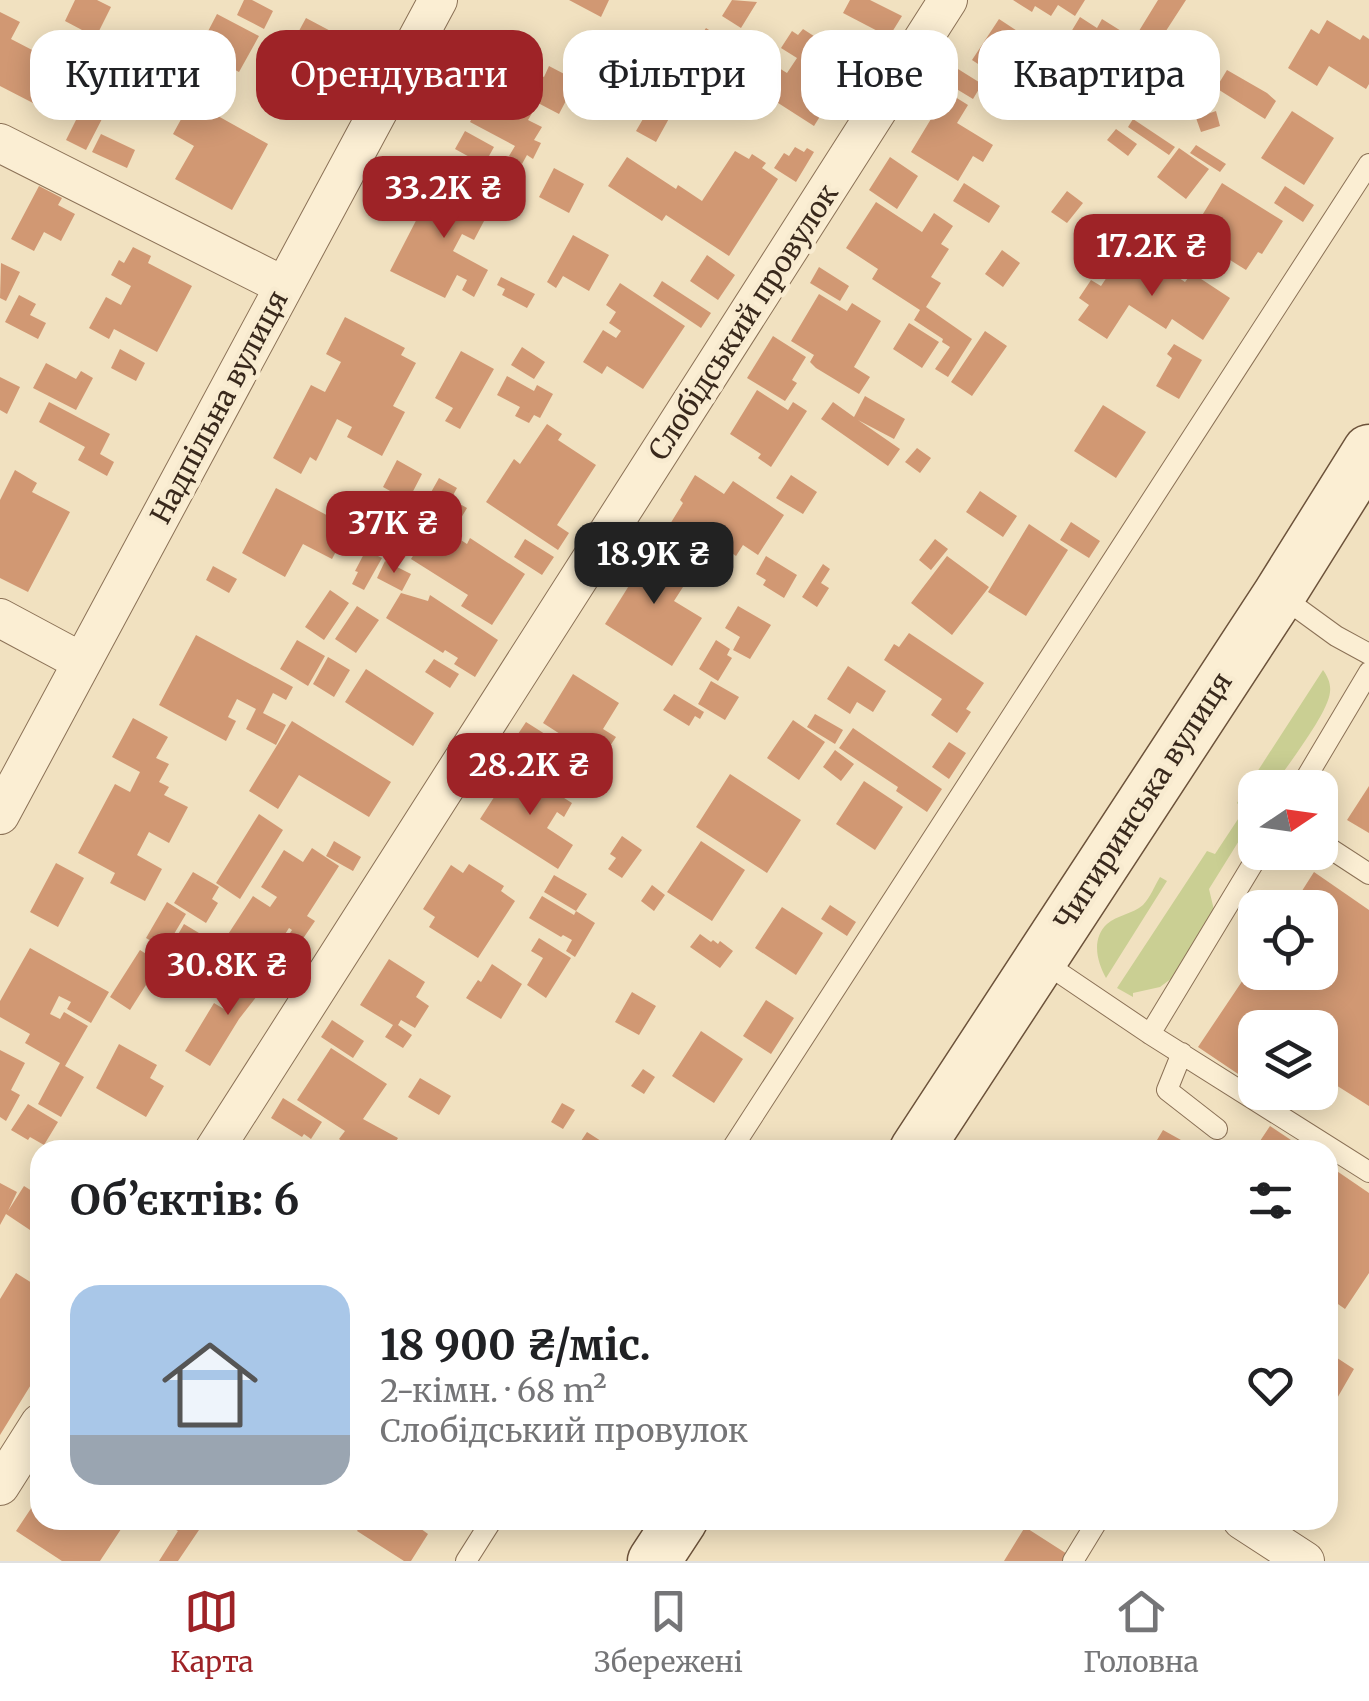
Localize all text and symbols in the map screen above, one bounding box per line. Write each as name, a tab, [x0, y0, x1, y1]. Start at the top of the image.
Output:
chip: Купити	[30, 30, 236, 120]
chip: Орендувати	[256, 30, 543, 120]
chip: Фільтри	[563, 30, 781, 120]
chip: Нове	[801, 30, 958, 120]
chip: Квартира	[978, 30, 1220, 120]
pin: 33.2K ₴	[352, 156, 536, 241]
text: 33.2K ₴	[385, 168, 503, 208]
street label: Слобідський провулок	[640, 177, 846, 467]
pin: 17.2K ₴	[1060, 214, 1244, 299]
text: 17.2K ₴	[1096, 226, 1208, 266]
street label: Надпільна вулиця	[142, 284, 296, 530]
pin: 37K ₴	[324, 491, 464, 576]
text: 37K ₴	[348, 503, 440, 543]
pin: 18.9K ₴	[562, 522, 746, 607]
text: 18.9K ₴	[596, 534, 712, 574]
street label: Чигиринська вулиця	[1046, 665, 1240, 937]
pin: 28.2K ₴	[438, 733, 622, 818]
text: 28.2K ₴	[469, 745, 591, 785]
north arrow	[1238, 770, 1338, 870]
map controls	[1238, 770, 1338, 1110]
button: locate	[1238, 890, 1338, 990]
pin: 30.8K ₴	[136, 933, 320, 1018]
text: 30.8K ₴	[167, 945, 289, 985]
button: layers	[1238, 1010, 1338, 1110]
icon: filters	[1243, 1173, 1298, 1228]
text: Об’єктів: 6	[70, 1174, 299, 1226]
text: 18 900 ₴/міс.	[380, 1319, 651, 1371]
icon: home	[150, 1325, 270, 1445]
icon: heart	[1243, 1358, 1298, 1413]
text: 2-кімн. · 68 m²	[380, 1371, 607, 1411]
text: Слобідський провулок	[380, 1411, 748, 1451]
tab: Карта	[170, 1584, 254, 1680]
tab: Збережені	[594, 1584, 743, 1680]
tab: Головна	[1083, 1584, 1199, 1680]

